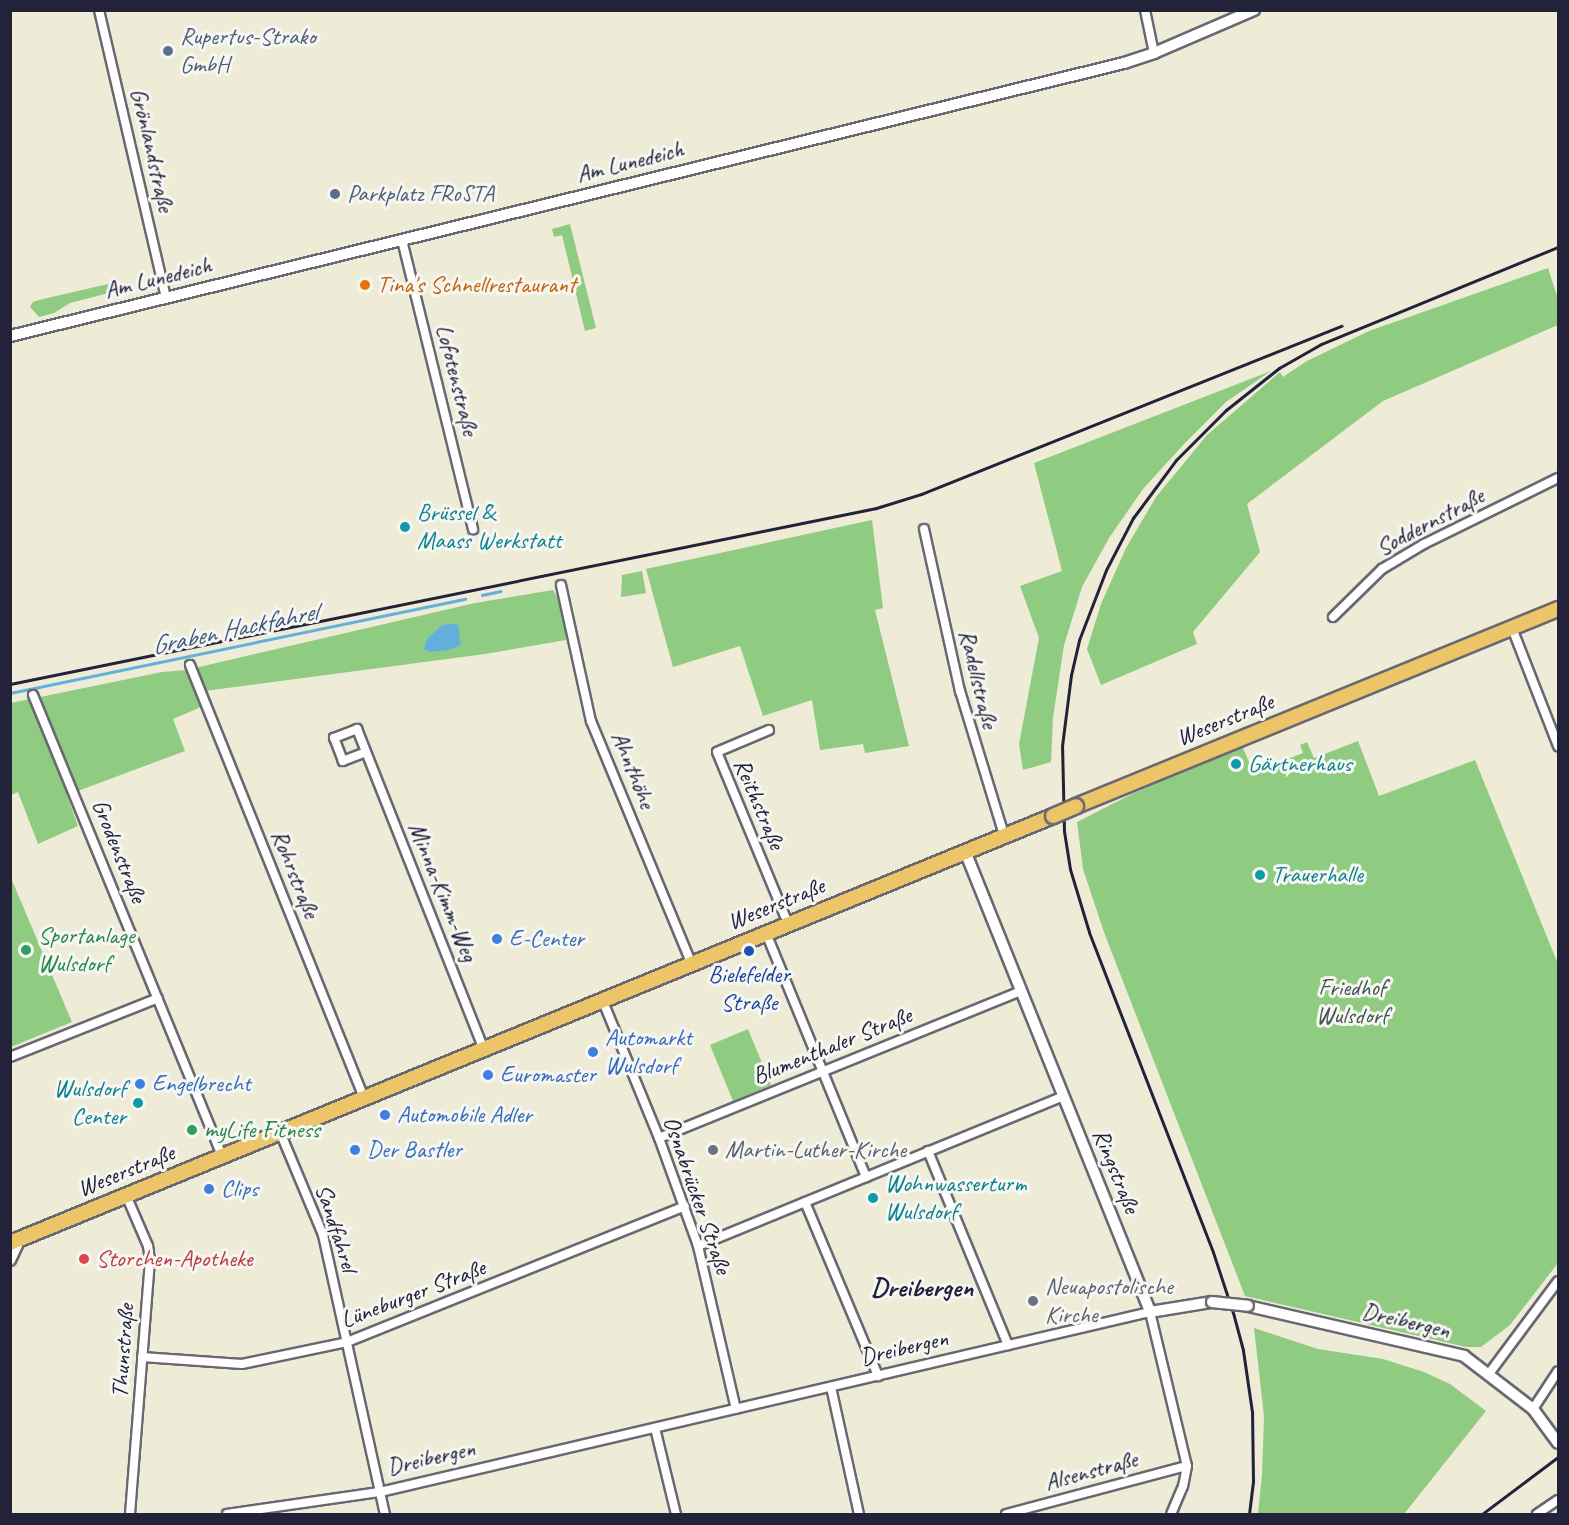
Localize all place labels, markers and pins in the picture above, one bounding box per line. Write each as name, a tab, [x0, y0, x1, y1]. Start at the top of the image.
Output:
place label: Rupertus-Strako GmbH	[180, 23, 316, 79]
marker: Rupertus-Strako GmbH	[161, 44, 175, 58]
place label: Parkplatz FRoSTA	[347, 180, 494, 208]
marker: Parkplatz FRoSTA	[328, 187, 342, 201]
place label: Tina's Schnellrestaurant	[377, 271, 576, 299]
marker: Tina's Schnellrestaurant	[358, 278, 372, 292]
place label: Brüssel & Maass Werkstatt	[417, 499, 561, 555]
marker: Brüssel & Maass Werkstatt	[398, 520, 412, 534]
place label: Gärtnerhaus	[1248, 750, 1352, 778]
marker: Gärtnerhaus	[1229, 757, 1243, 771]
place label: Trauerhalle	[1272, 861, 1363, 889]
marker: Trauerhalle	[1253, 868, 1267, 882]
place label: Sportanlage Wulsdorf	[38, 922, 134, 978]
place label: E-Center	[509, 925, 584, 953]
marker: E-Center	[490, 932, 504, 946]
marker: Sportanlage Wulsdorf	[19, 943, 33, 957]
marker: Bielefelder Straße	[742, 944, 756, 958]
place label: Bielefelder Straße	[708, 961, 790, 1017]
place label: Automarkt Wulsdorf	[605, 1024, 692, 1080]
marker: Automarkt Wulsdorf	[586, 1045, 600, 1059]
place label: Euromaster	[500, 1061, 596, 1089]
marker: Euromaster	[481, 1068, 495, 1082]
place label: Engelbrecht	[152, 1070, 251, 1098]
place label: Wulsdorf Center	[54, 1075, 126, 1131]
marker: Engelbrecht	[133, 1077, 147, 1091]
marker: Wulsdorf Center	[131, 1096, 145, 1110]
place label: Automobile Adler	[397, 1101, 532, 1129]
marker: Automobile Adler	[378, 1108, 392, 1122]
place label: myLife Fitness	[204, 1116, 320, 1144]
marker: myLife Fitness	[185, 1123, 199, 1137]
place label: Der Bastler	[367, 1136, 463, 1164]
place label: Martin-Luther-Kirche	[725, 1136, 906, 1164]
marker: Der Bastler	[348, 1143, 362, 1157]
marker: Martin-Luther-Kirche	[706, 1143, 720, 1157]
place label: Wohnwasserturm Wulsdorf	[885, 1170, 1026, 1226]
place label: Clips	[221, 1175, 258, 1203]
marker: Clips	[202, 1182, 216, 1196]
marker: Wohnwasserturm Wulsdorf	[866, 1191, 880, 1205]
place label: Storchen-Apotheke	[96, 1245, 253, 1273]
marker: Storchen-Apotheke	[77, 1252, 91, 1266]
place label: Neuapostolische Kirche	[1045, 1273, 1173, 1329]
marker: Neuapostolische Kirche	[1026, 1294, 1040, 1308]

